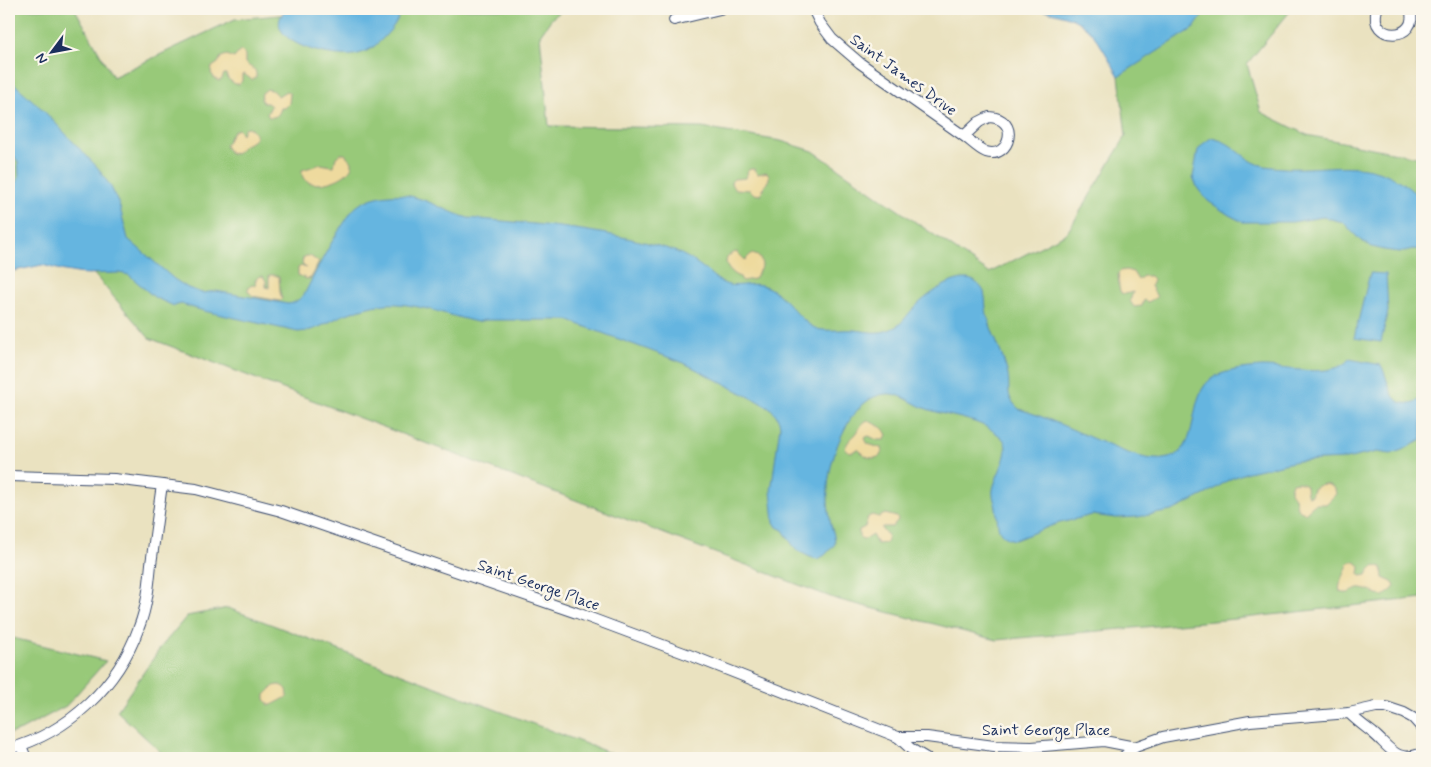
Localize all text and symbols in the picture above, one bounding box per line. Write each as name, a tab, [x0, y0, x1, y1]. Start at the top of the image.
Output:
north arrow	[28, 28, 78, 78]
street label: Saint James Drive	[845, 29, 961, 121]
text: N	[32, 50, 52, 67]
street label: Saint George Place	[474, 555, 603, 617]
street label: Saint George Place	[982, 720, 1110, 742]

